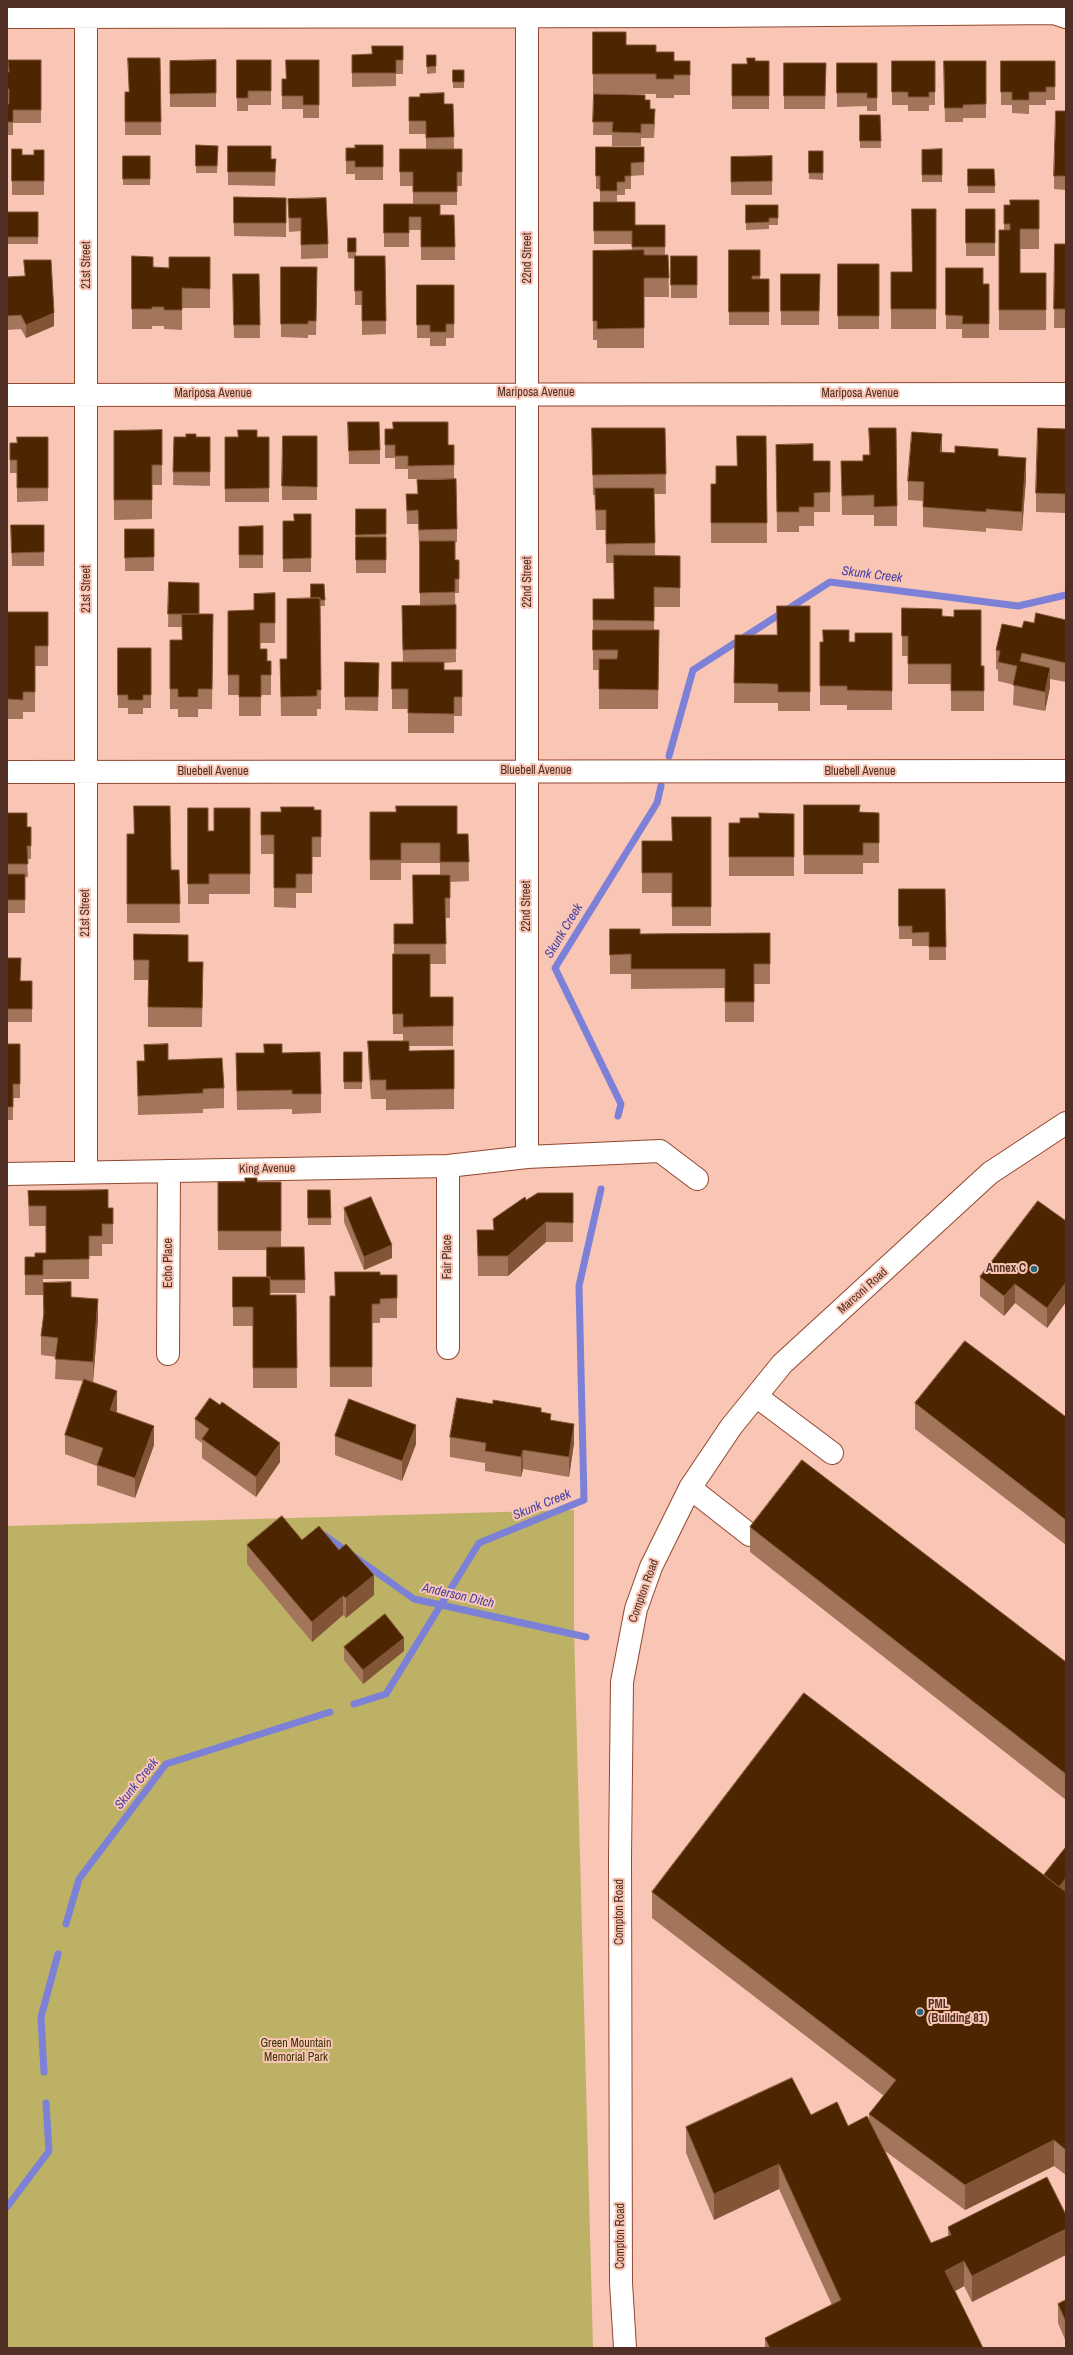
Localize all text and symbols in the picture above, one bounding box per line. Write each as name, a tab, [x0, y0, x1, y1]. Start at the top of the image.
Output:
street label: 22nd Street	[521, 233, 535, 283]
street label: 21st Street	[80, 241, 94, 289]
street label: Mariposa Avenue	[498, 386, 574, 400]
street label: Mariposa Avenue	[175, 387, 251, 401]
street label: Mariposa Avenue	[822, 387, 898, 401]
street label: 22nd Street	[521, 557, 535, 607]
water label: Skunk Creek	[841, 564, 903, 586]
street label: 21st Street	[80, 565, 94, 613]
street label: Bluebell Avenue	[501, 764, 571, 778]
street label: Bluebell Avenue	[178, 765, 248, 779]
street label: Bluebell Avenue	[825, 765, 895, 779]
street label: 22nd Street	[520, 881, 534, 931]
street label: 21st Street	[79, 889, 93, 937]
water label: Skunk Creek	[542, 901, 586, 961]
street label: King Avenue	[239, 1161, 295, 1177]
street label: Fair Place	[441, 1235, 455, 1279]
street label: Echo Place	[162, 1238, 176, 1288]
place label: Annex C	[986, 1262, 1026, 1276]
marker: Annex C	[1029, 1264, 1039, 1274]
street label: Marconi Road	[835, 1265, 891, 1317]
water label: Skunk Creek	[511, 1486, 573, 1524]
street label: Compton Road	[626, 1557, 662, 1625]
water label: Anderson Ditch	[420, 1580, 496, 1612]
water label: Skunk Creek	[112, 1755, 162, 1813]
street label: Compton Road	[613, 1879, 627, 1945]
place label: PML (Building 81)	[928, 1998, 988, 2026]
marker: PML (Building 81)	[915, 2007, 925, 2017]
park label: Green Mountain Memorial Park	[260, 2037, 332, 2065]
street label: Compton Road	[614, 2203, 628, 2269]

